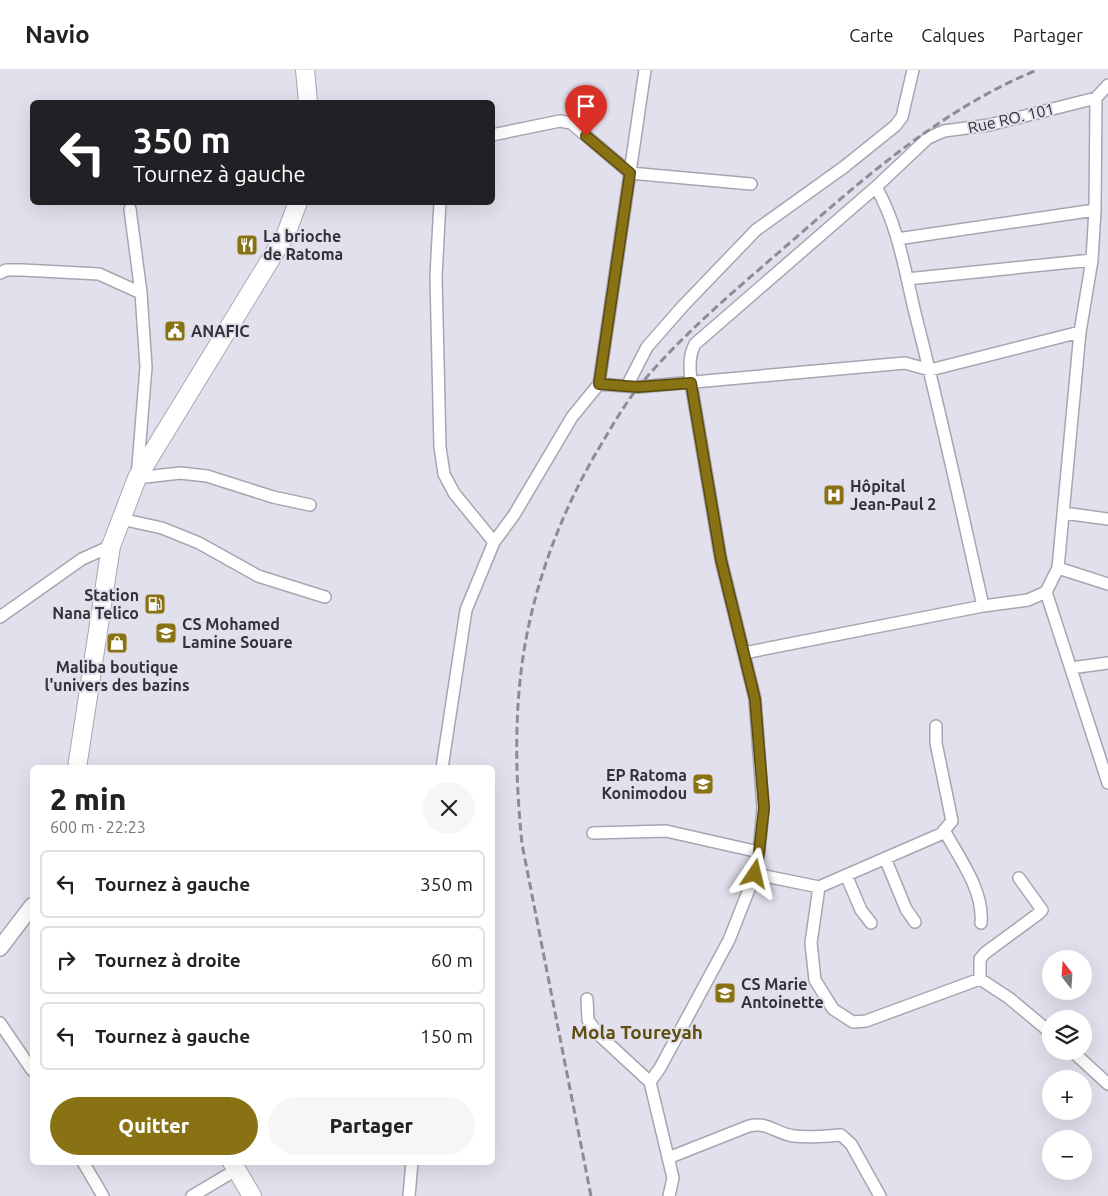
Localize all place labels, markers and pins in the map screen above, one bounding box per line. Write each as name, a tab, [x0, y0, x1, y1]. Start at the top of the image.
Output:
pin	[565, 85, 607, 136]
place label: La brioche de Ratoma	[263, 227, 343, 263]
restaurant icon: La brioche de Ratoma	[235, 233, 259, 257]
public building icon: ANAFIC	[163, 319, 187, 343]
place label: ANAFIC	[191, 322, 249, 340]
place label: Hôpital Jean-Paul 2	[850, 477, 936, 513]
hospital icon: Hôpital Jean-Paul 2	[822, 483, 846, 507]
place label: Station Nana Telico	[52, 586, 139, 622]
fuel station icon: Station Nana Telico	[143, 592, 167, 616]
place label: CS Mohamed Lamine Souare	[182, 615, 293, 651]
school or university icon: CS Mohamed Lamine Souare	[154, 621, 178, 645]
shop icon: Maliba boutique l'univers des bazins	[105, 631, 129, 655]
place label: Maliba boutique l'univers des bazins	[45, 658, 189, 694]
place label: EP Ratoma Konimodou	[601, 766, 687, 802]
school or university icon: EP Ratoma Konimodou	[691, 772, 715, 796]
place label: CS Marie Antoinette	[741, 975, 824, 1011]
school or university icon: CS Marie Antoinette	[713, 981, 737, 1005]

